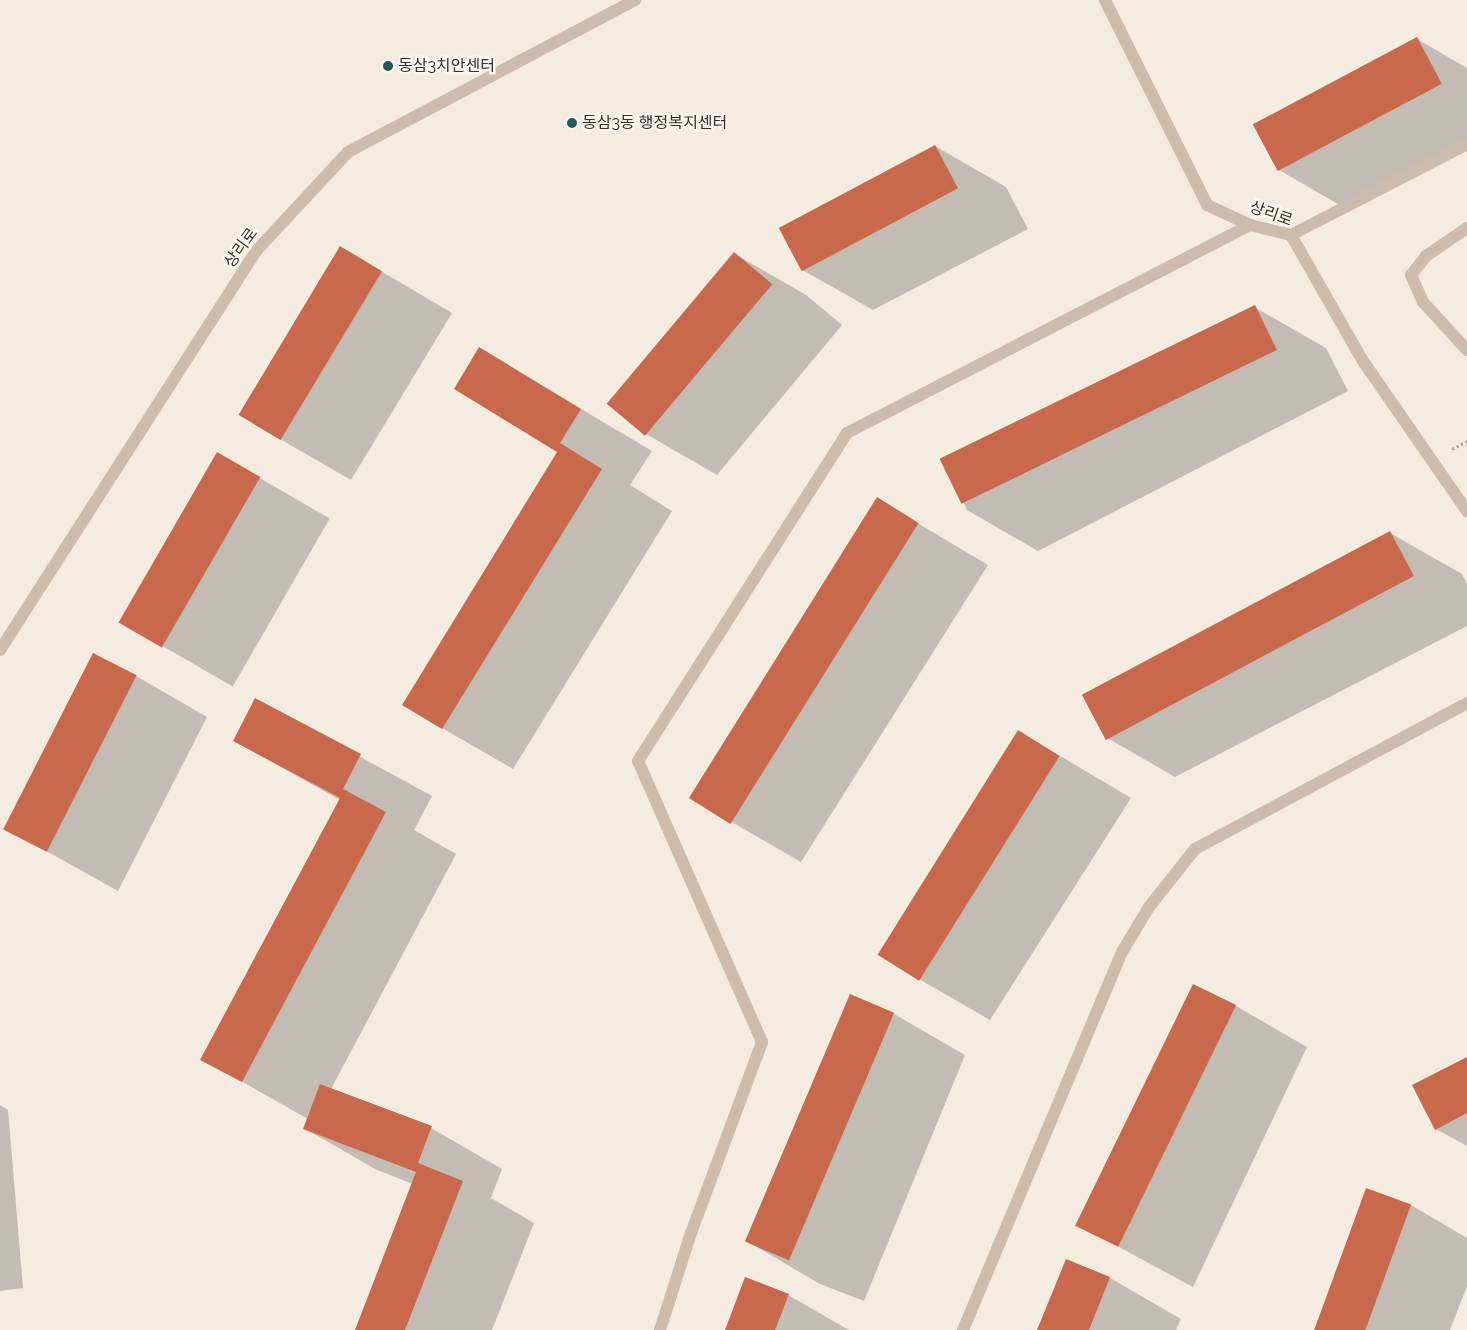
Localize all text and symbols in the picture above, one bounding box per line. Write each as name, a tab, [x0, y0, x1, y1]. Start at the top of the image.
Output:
place label: 동삼3치안센터	[398, 56, 495, 76]
marker: 동삼3치안센터	[382, 60, 394, 72]
place label: 동삼3동 행정복지센터	[582, 113, 727, 133]
marker: 동삼3동 행정복지센터	[566, 117, 578, 129]
street label: 상리로	[1247, 197, 1295, 231]
street label: 상리로	[220, 224, 262, 272]

